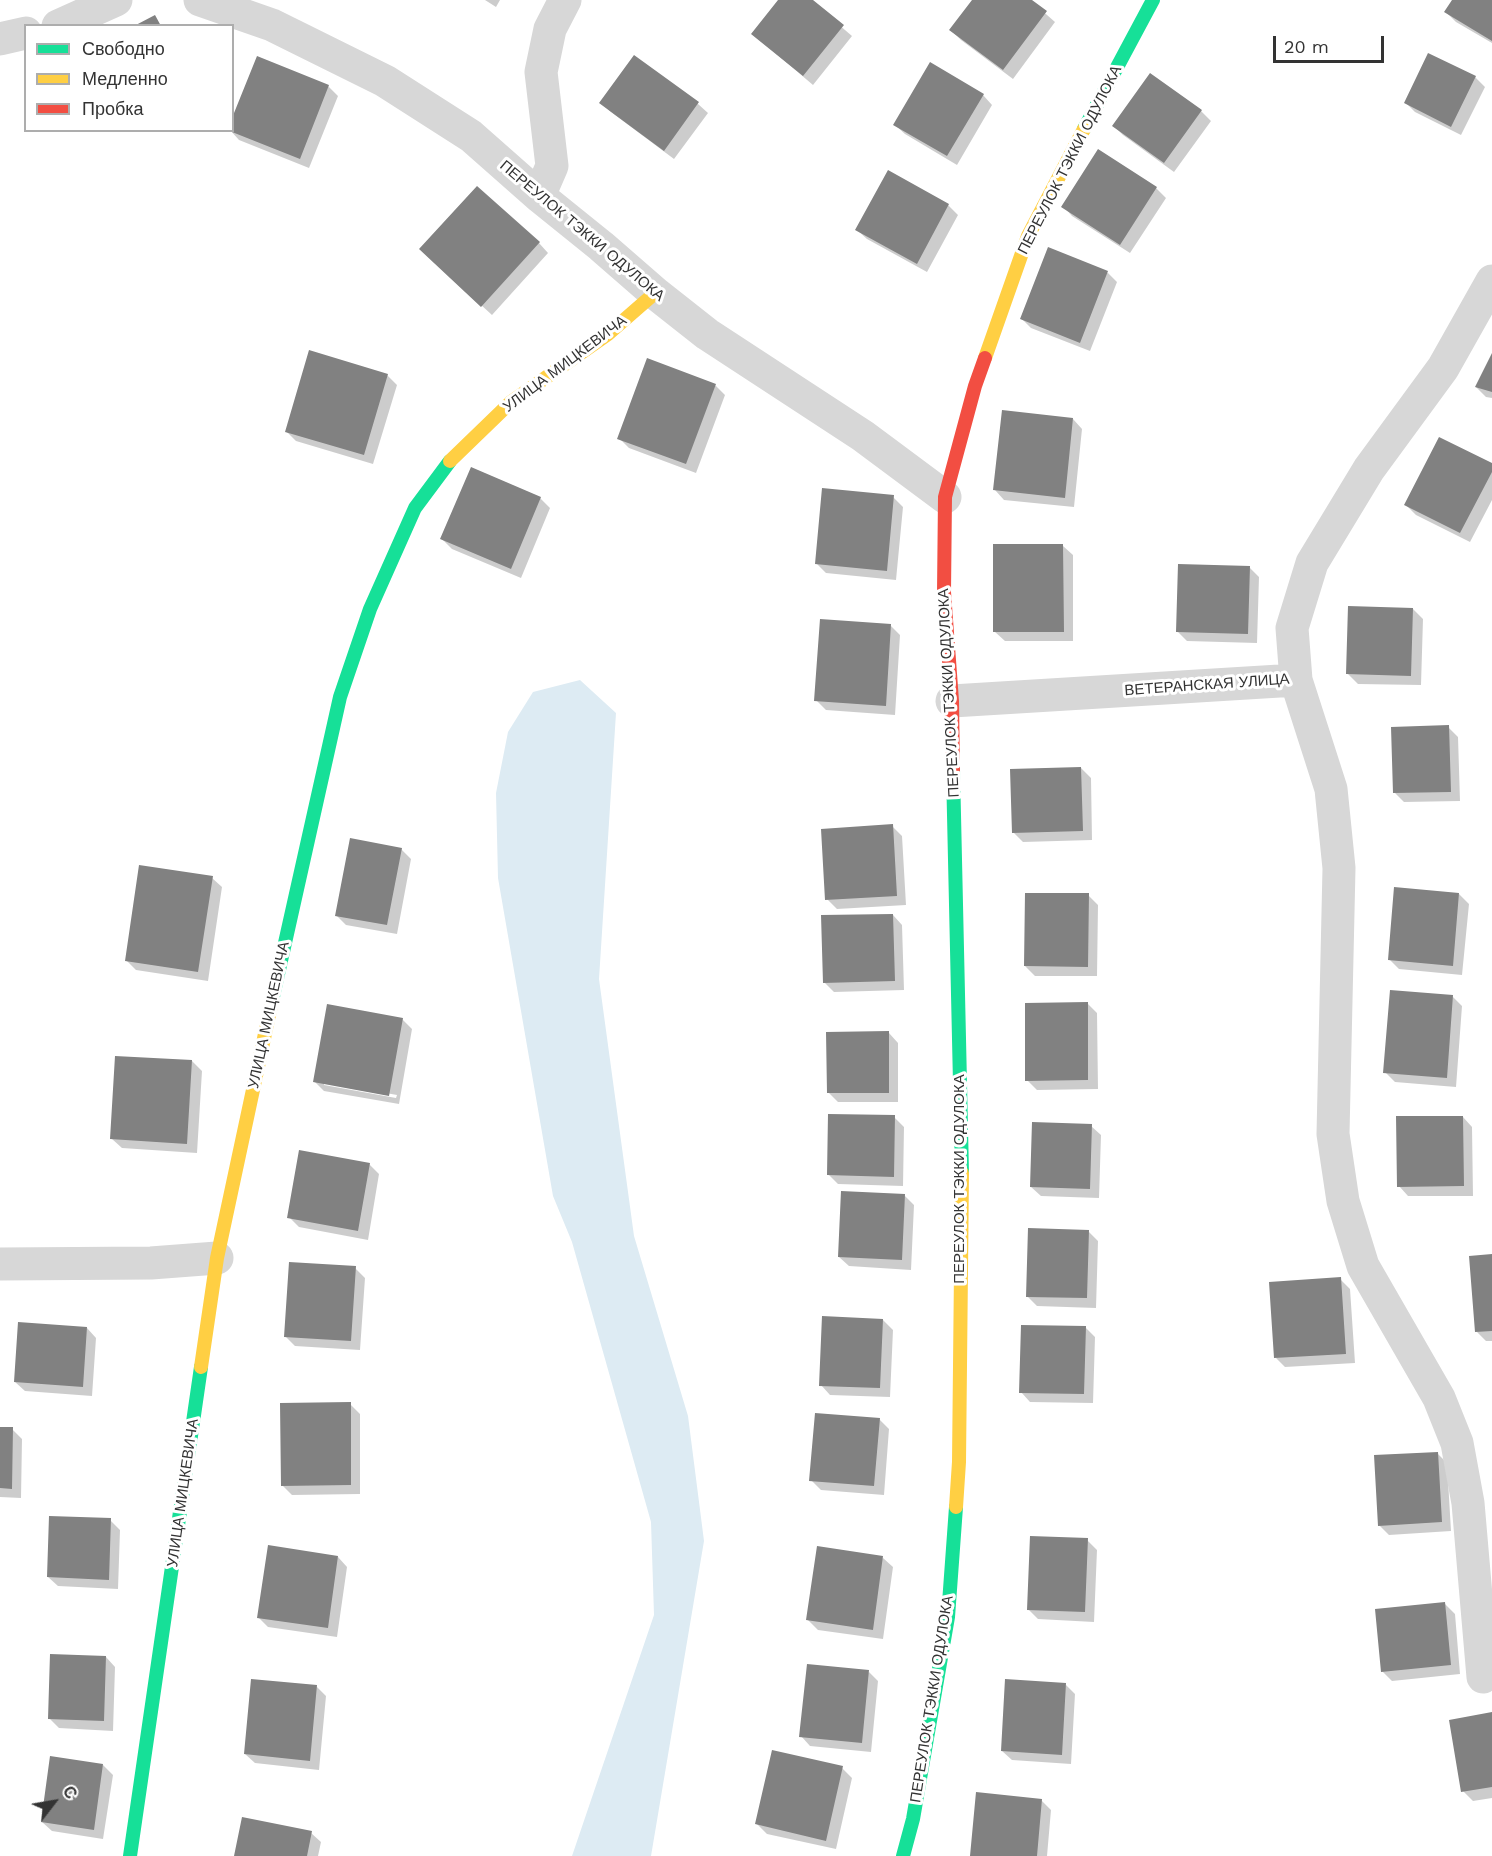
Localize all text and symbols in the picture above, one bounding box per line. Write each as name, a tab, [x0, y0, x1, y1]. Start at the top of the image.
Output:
legend	[24, 24, 234, 132]
scale bar	[1276, 24, 1387, 62]
text: 20 m	[1284, 36, 1329, 57]
text: Свободно	[82, 38, 165, 59]
street label: ПЕРЕУЛОК ТЭККИ ОДУЛОКА	[1014, 63, 1126, 257]
text: Медленно	[82, 68, 168, 89]
text: Пробка	[82, 98, 144, 119]
street label: ПЕРЕУЛОК ТЭККИ ОДУЛОКА	[496, 157, 668, 305]
street label: УЛИЦА МИЦКЕВИЧА	[500, 312, 630, 416]
street label: ПЕРЕУЛОК ТЭККИ ОДУЛОКА	[935, 588, 963, 798]
street label: ВЕТЕРАНСКАЯ УЛИЦА	[1124, 670, 1290, 700]
street label: УЛИЦА МИЦКЕВИЧА	[245, 940, 293, 1090]
street label: ПЕРЕУЛОК ТЭККИ ОДУЛОКА	[951, 1074, 969, 1284]
street label: УЛИЦА МИЦКЕВИЧА	[164, 1418, 202, 1568]
street label: ПЕРЕУЛОК ТЭККИ ОДУЛОКА	[907, 1594, 957, 1804]
north arrow	[24, 1772, 84, 1832]
text: С	[59, 1783, 81, 1802]

